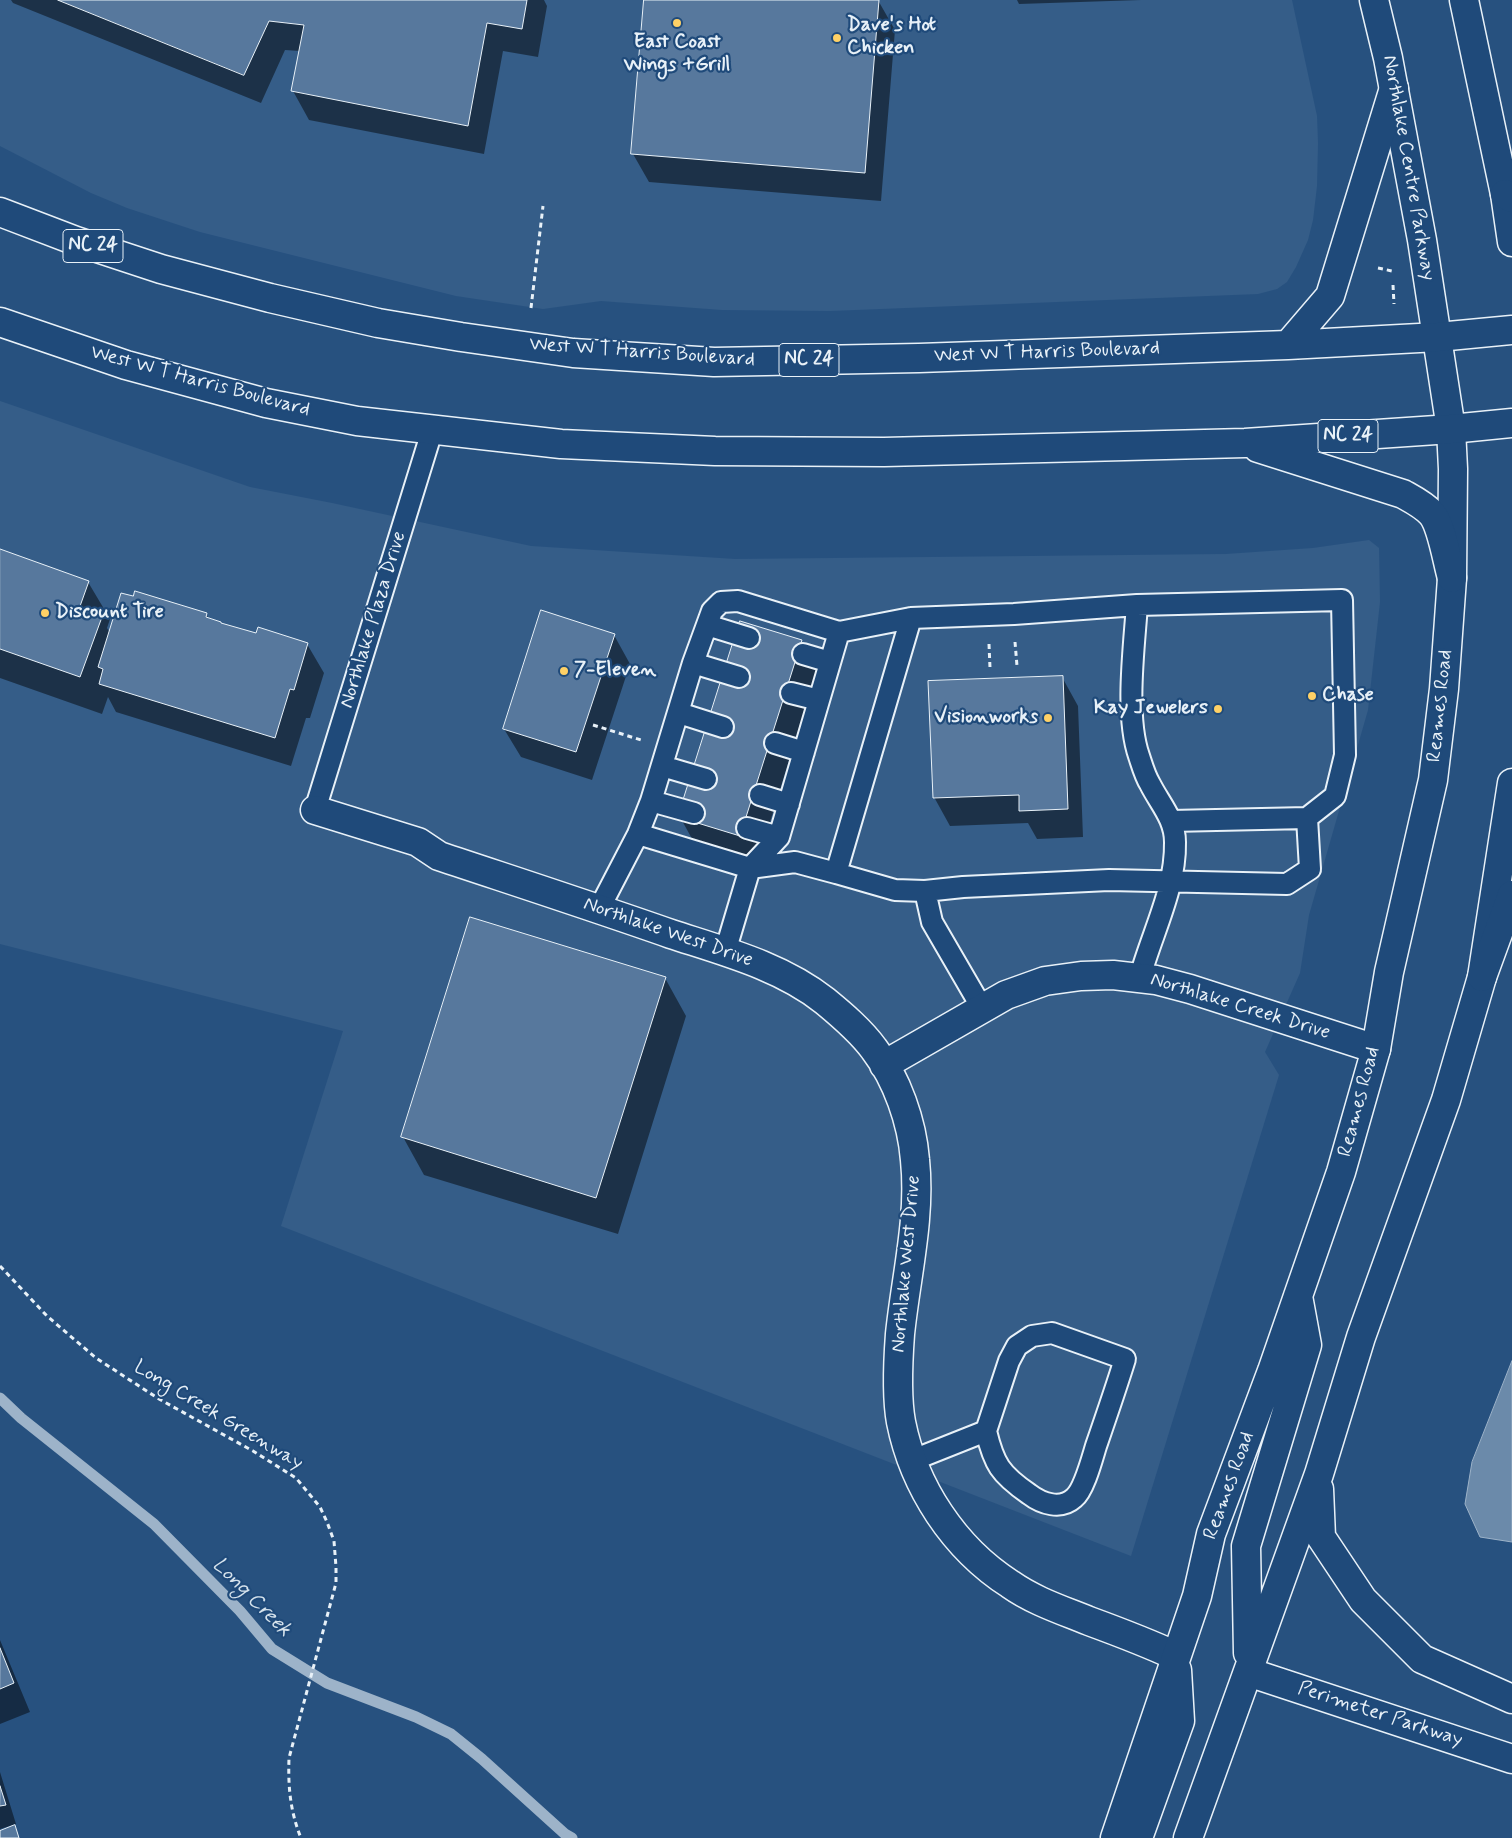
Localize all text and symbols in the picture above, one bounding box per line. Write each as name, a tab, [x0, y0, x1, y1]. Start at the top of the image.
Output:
place label: Dave's Hot Chicken	[847, 14, 936, 61]
marker: East Coast Wings +Grill	[671, 17, 683, 29]
place label: East Coast Wings +Grill	[624, 31, 730, 78]
marker: Dave's Hot Chicken	[831, 32, 843, 44]
street label: Northlake Centre Parkway	[1376, 53, 1440, 283]
road number: NC 24	[63, 230, 123, 262]
street label: West W T Harris Boulevard	[528, 333, 756, 373]
street label: West W T Harris Boulevard	[934, 337, 1160, 369]
street label: West W T Harris Boulevard	[88, 341, 312, 423]
road number: NC 24	[779, 344, 839, 376]
road number: NC 24	[1318, 420, 1378, 452]
street label: Northlake Plaza Drive	[336, 529, 412, 711]
place label: Discount Tire	[55, 601, 164, 625]
marker: Discount Tire	[39, 607, 51, 619]
street label: Reames Road	[1423, 649, 1459, 763]
place label: 7-Eleven	[574, 659, 656, 683]
marker: 7-Eleven	[558, 665, 570, 677]
place label: Chase	[1322, 684, 1374, 708]
marker: Chase	[1306, 690, 1318, 702]
place label: Kay Jewelers	[1094, 697, 1208, 721]
marker: Kay Jewelers	[1212, 703, 1224, 715]
place label: Visionworks	[934, 706, 1038, 730]
marker: Visionworks	[1042, 712, 1054, 724]
street label: Northlake West Drive	[580, 893, 756, 973]
street label: Northlake Creek Drive	[1147, 968, 1333, 1046]
street label: Reames Road	[1334, 1044, 1386, 1160]
street label: Northlake West Drive	[887, 1174, 927, 1354]
street label: Long Creek Greenway	[129, 1356, 307, 1476]
street label: Reames Road	[1199, 1429, 1261, 1543]
water label: Long Creek	[206, 1553, 296, 1643]
street label: Perimeter Parkway	[1295, 1677, 1465, 1753]

